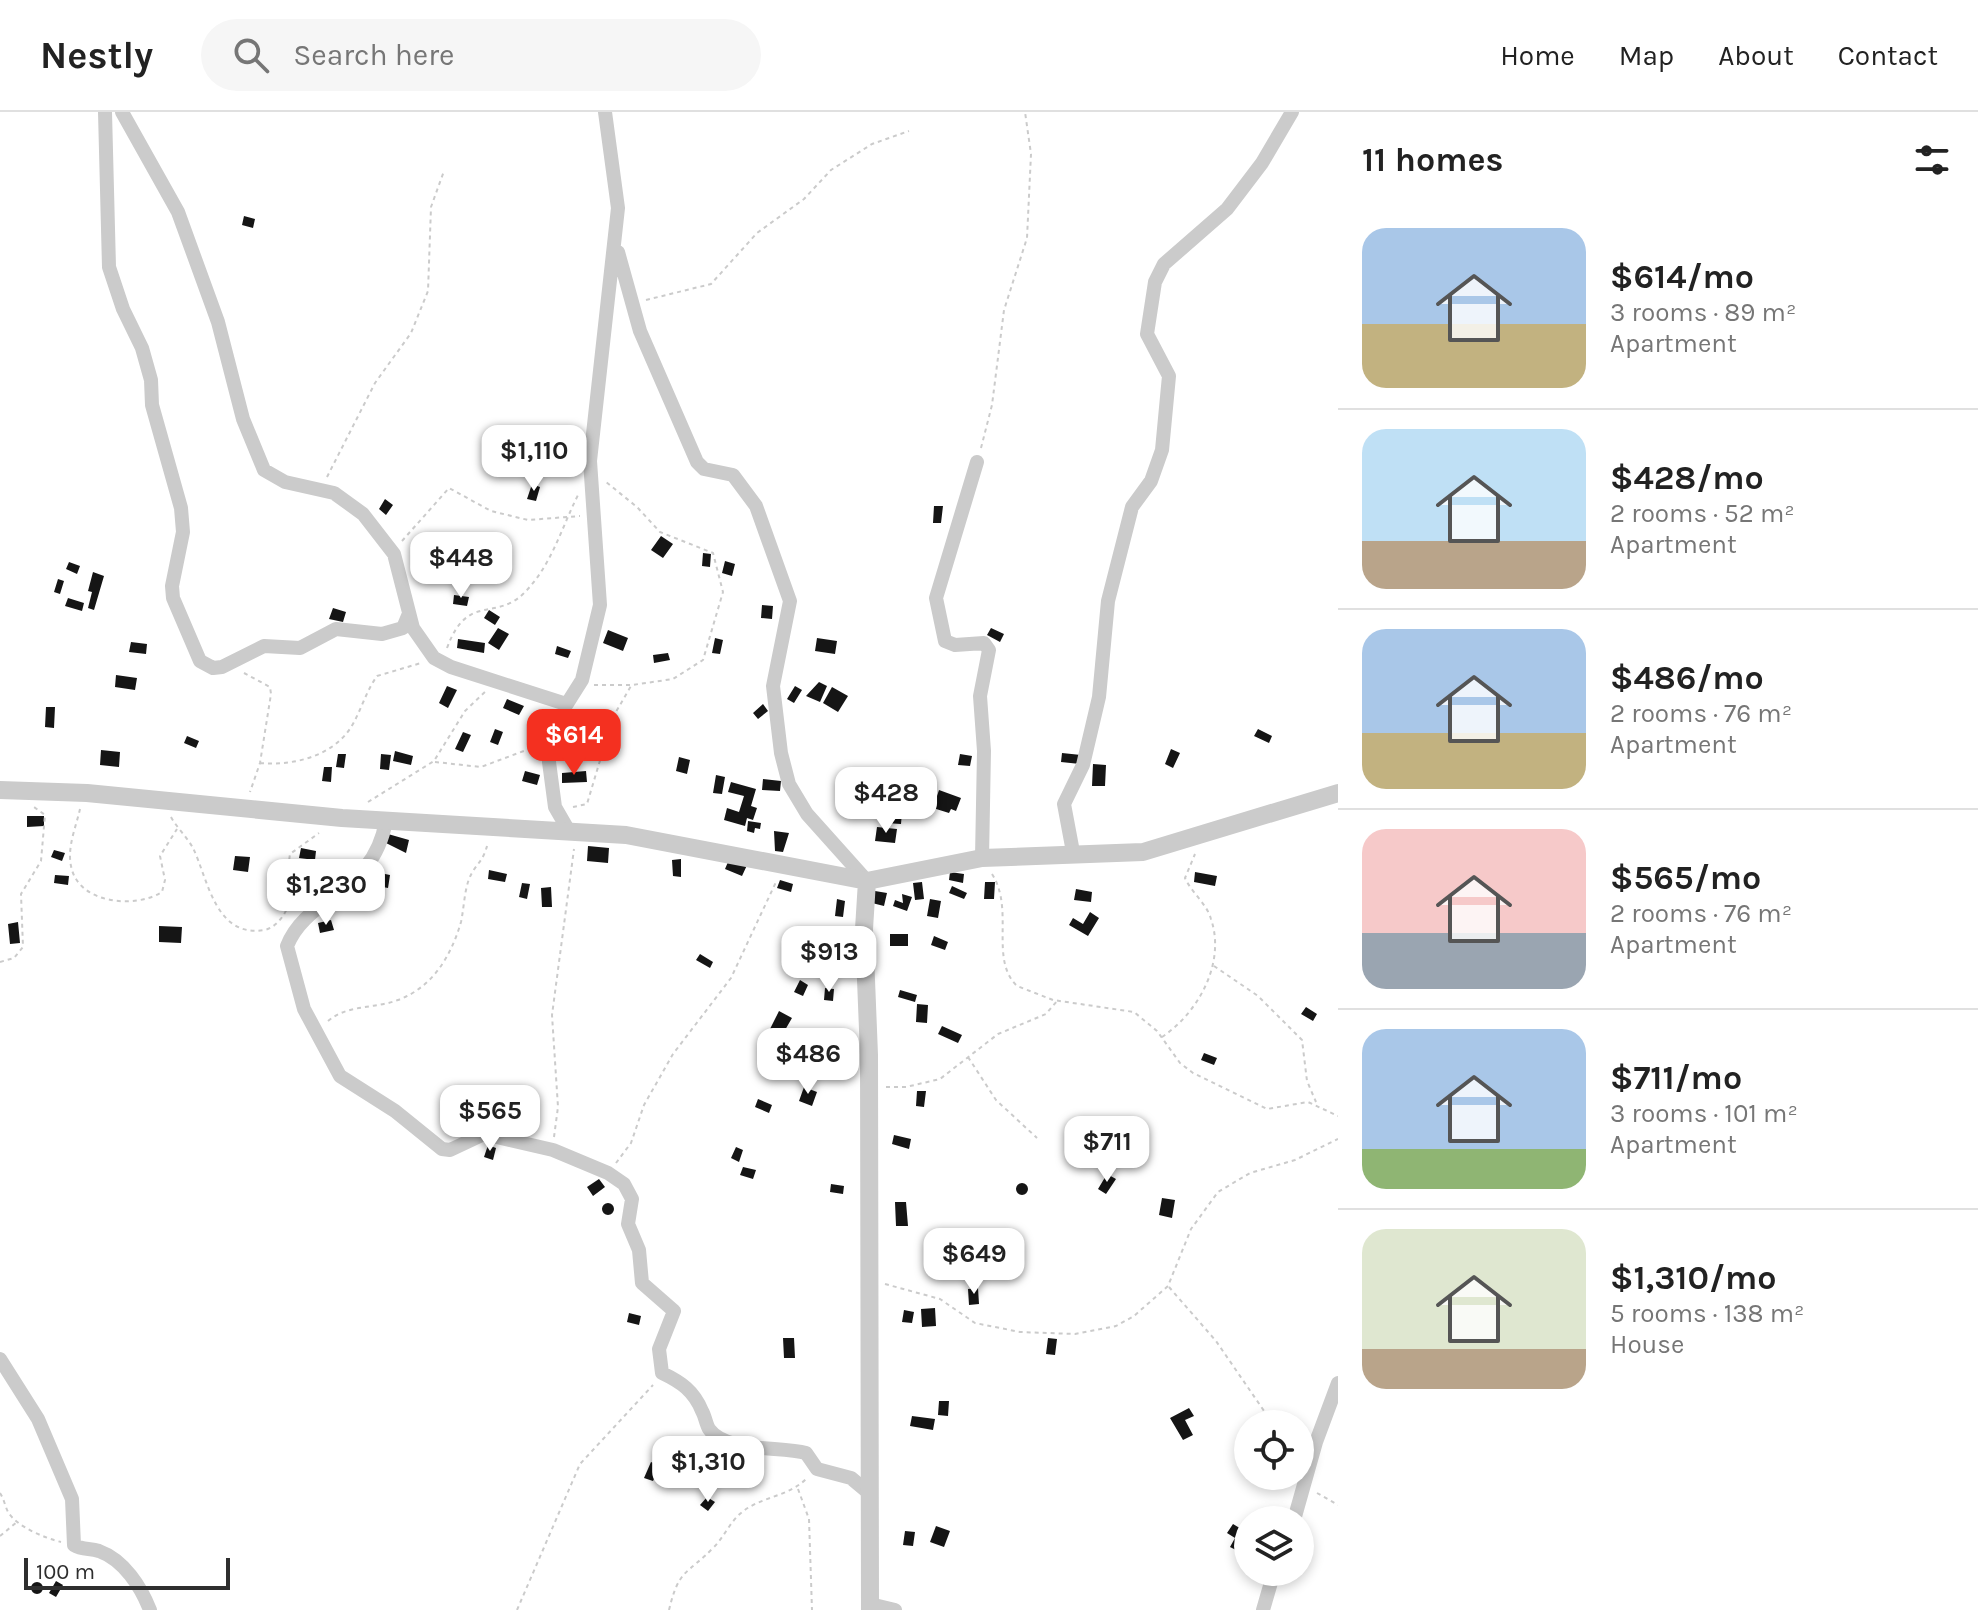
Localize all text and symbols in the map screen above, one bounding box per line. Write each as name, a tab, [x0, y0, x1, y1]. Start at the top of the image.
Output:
search box	[201, 19, 761, 91]
text: Nestly	[40, 33, 153, 78]
icon: search	[229, 33, 273, 77]
text: Search here	[293, 37, 455, 73]
text: Home	[1500, 39, 1575, 72]
text: Map	[1619, 39, 1674, 72]
text: About	[1718, 39, 1794, 72]
text: Contact	[1838, 39, 1938, 72]
icon: filters	[1910, 138, 1954, 182]
text: 11 homes	[1362, 140, 1504, 180]
text: $614/mo	[1610, 257, 1754, 297]
icon: home	[1426, 260, 1522, 356]
text: 3 rooms · 89 m²	[1610, 297, 1796, 328]
text: Apartment	[1610, 328, 1737, 359]
pin: $1,110	[469, 425, 599, 493]
text: $1,110	[500, 435, 568, 466]
text: $428/mo	[1610, 458, 1764, 498]
icon: home	[1426, 461, 1522, 557]
text: 2 rooms · 52 m²	[1610, 498, 1795, 529]
text: Apartment	[1610, 529, 1737, 560]
pin: $448	[414, 532, 508, 600]
text: $448	[428, 542, 494, 573]
text: $486/mo	[1610, 658, 1764, 698]
icon: home	[1426, 661, 1522, 757]
text: 2 rooms · 76 m²	[1610, 698, 1792, 729]
pin: $614	[527, 709, 621, 777]
text: $614	[545, 719, 603, 750]
text: Apartment	[1610, 729, 1737, 760]
pin: $428	[839, 767, 933, 835]
text: $428	[853, 777, 919, 808]
text: $565/mo	[1610, 858, 1761, 898]
pin: $1,230	[261, 859, 391, 927]
icon: home	[1426, 861, 1522, 957]
text: $1,230	[285, 869, 367, 900]
text: 2 rooms · 76 m²	[1610, 898, 1792, 929]
pin: $913	[782, 926, 876, 994]
text: Apartment	[1610, 929, 1737, 960]
text: $913	[799, 936, 859, 967]
pin: $486	[761, 1028, 855, 1096]
text: $486	[775, 1038, 841, 1069]
text: $711/mo	[1610, 1058, 1742, 1098]
icon: home	[1426, 1061, 1522, 1157]
pin: $565	[443, 1085, 537, 1153]
text: $565	[458, 1095, 522, 1126]
text: 3 rooms · 101 m²	[1610, 1098, 1798, 1129]
pin: $711	[1060, 1116, 1154, 1184]
text: $711	[1082, 1126, 1132, 1157]
text: Apartment	[1610, 1129, 1737, 1160]
pin: $649	[927, 1228, 1021, 1296]
text: $649	[941, 1238, 1007, 1269]
text: $1,310/mo	[1610, 1258, 1776, 1298]
icon: home	[1426, 1261, 1522, 1357]
text: 5 rooms · 138 m²	[1610, 1298, 1805, 1329]
text: House	[1610, 1329, 1684, 1360]
map controls	[1234, 1410, 1314, 1586]
button: locate	[1234, 1410, 1314, 1490]
pin: $1,310	[643, 1436, 773, 1504]
text: $1,310	[670, 1446, 746, 1477]
button: layers	[1234, 1506, 1314, 1586]
scale bar	[24, 1554, 230, 1590]
text: 100 m	[36, 1559, 95, 1585]

